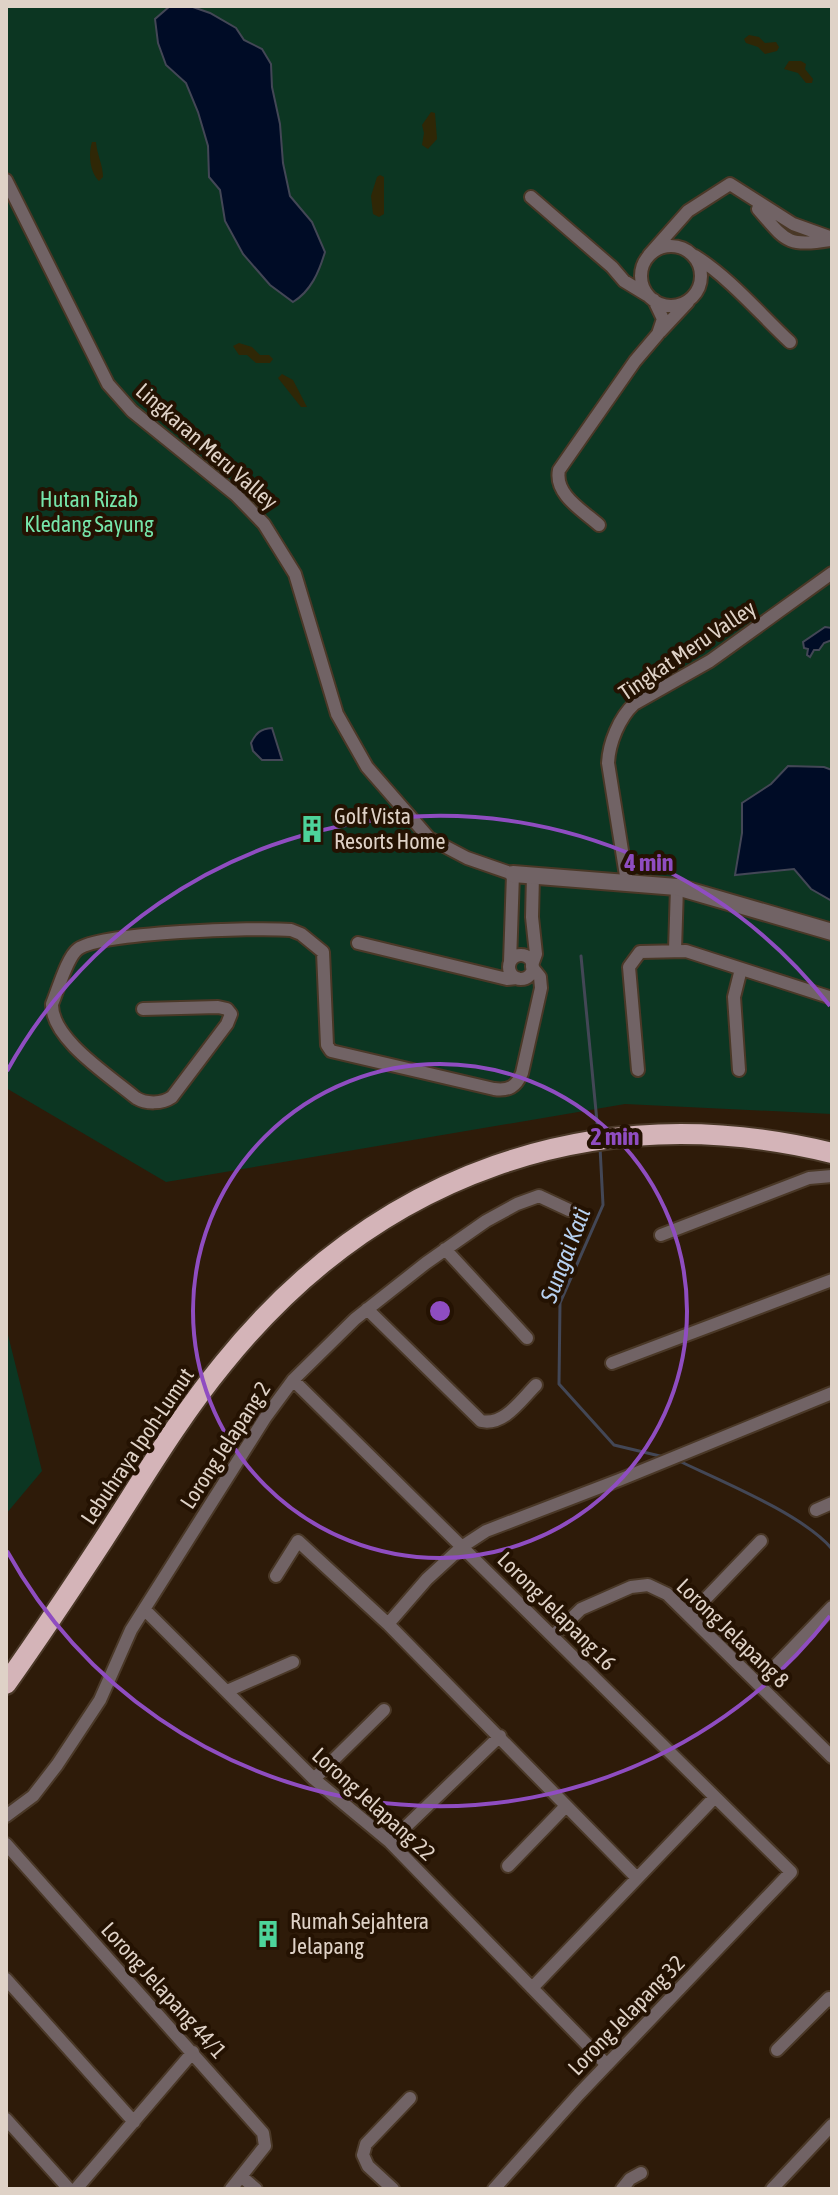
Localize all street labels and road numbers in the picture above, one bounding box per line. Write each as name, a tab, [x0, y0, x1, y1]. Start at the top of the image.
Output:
street label: Lingkaran Meru Valley	[131, 377, 283, 515]
street label: Tingkat Meru Valley	[614, 595, 760, 705]
street label: Lebuhraya Ipoh-Lumut	[75, 1363, 199, 1529]
street label: Lorong Jelapang 2	[174, 1377, 276, 1513]
street label: Lorong Jelapang 16	[493, 1547, 621, 1675]
street label: Lorong Jelapang 8	[671, 1573, 795, 1693]
street label: Lorong Jelapang 22	[307, 1742, 441, 1866]
street label: Lorong Jelapang 44/1	[96, 1917, 232, 2063]
street label: Lorong Jelapang 32	[562, 1950, 690, 2080]

